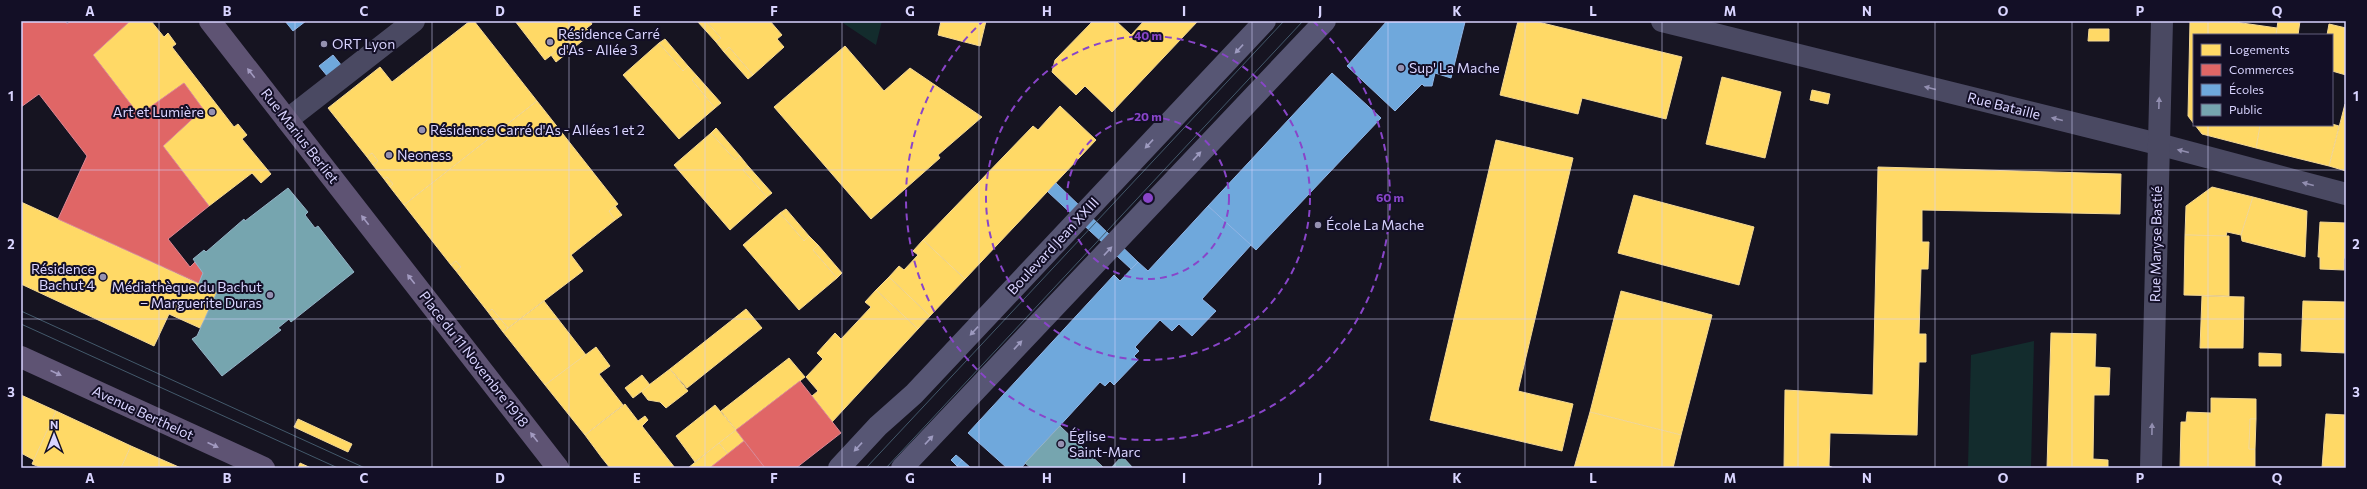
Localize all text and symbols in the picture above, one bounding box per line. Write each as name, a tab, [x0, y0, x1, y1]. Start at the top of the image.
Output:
text: A	[85, 3, 95, 19]
text: B	[223, 3, 232, 19]
text: C	[360, 3, 369, 19]
text: D	[495, 3, 505, 19]
text: E	[633, 3, 641, 19]
text: F	[770, 3, 778, 19]
text: G	[905, 3, 915, 19]
text: H	[1042, 3, 1052, 19]
text: I	[1182, 3, 1186, 19]
text: J	[1318, 3, 1322, 19]
text: K	[1452, 3, 1462, 19]
text: L	[1589, 3, 1597, 19]
text: M	[1724, 3, 1736, 19]
text: N	[1862, 3, 1872, 19]
text: O	[1998, 3, 2009, 19]
text: P	[2136, 3, 2145, 19]
text: Q	[2272, 3, 2283, 19]
place label: Résidence Carré d'As - Allée 3	[558, 25, 660, 58]
text: 40 m	[1134, 28, 1162, 42]
legend	[2193, 34, 2333, 126]
place label: ORT Lyon	[332, 35, 395, 52]
marker: Résidence Carré d'As - Allée 3	[545, 37, 555, 47]
marker: ORT Lyon	[319, 39, 329, 49]
text: Logements	[2229, 42, 2290, 56]
one-way arrow	[1234, 44, 1243, 54]
place label: Sup' La Mache	[1409, 59, 1500, 76]
text: Commerces	[2229, 62, 2294, 76]
marker: Sup' La Mache	[1396, 63, 1406, 73]
one-way arrow	[247, 68, 255, 79]
text: Écoles	[2229, 82, 2264, 96]
street label: Rue Marius Berliet	[258, 85, 343, 187]
one-way arrow	[1924, 85, 1936, 91]
text: 1	[8, 88, 14, 104]
street label: Rue Bataille	[1966, 88, 2042, 123]
text: 1	[2353, 88, 2359, 104]
one-way arrow	[2156, 97, 2163, 109]
text: Public	[2229, 102, 2262, 116]
place label: Art et Lumière	[113, 103, 204, 120]
marker: Art et Lumière	[207, 107, 217, 117]
text: 20 m	[1134, 109, 1162, 123]
one-way arrow	[2050, 116, 2063, 122]
place label: Résidence Carré d'As - Allées 1 et 2	[430, 121, 645, 138]
marker: Résidence Carré d'As - Allées 1 et 2	[417, 125, 427, 135]
one-way arrow	[1145, 139, 1154, 149]
place label: Neoness	[397, 146, 451, 163]
one-way arrow	[2176, 148, 2188, 154]
marker: Neoness	[384, 150, 394, 160]
one-way arrow	[1192, 151, 1202, 161]
one-way arrow	[2302, 181, 2315, 187]
street label: Rue Maryse Bastié	[2146, 186, 2165, 302]
text: 60 m	[1376, 190, 1404, 204]
centre of rings	[1141, 191, 1155, 205]
street label: Boulevard Jean XXIII	[1003, 194, 1102, 298]
one-way arrow	[361, 215, 369, 226]
place label: École La Mache	[1326, 216, 1424, 233]
marker: École La Mache	[1313, 220, 1323, 230]
text: 2	[7, 236, 15, 252]
text: 2	[2352, 236, 2360, 252]
one-way arrow	[1103, 246, 1112, 256]
place label: Résidence Bachut 4	[31, 260, 96, 293]
marker: Résidence Bachut 4	[98, 272, 108, 282]
one-way arrow	[407, 274, 416, 285]
place label: Médiathèque du Bachut – Marguerite Duras	[112, 278, 262, 311]
street label: Place du 11 Novembre 1918	[416, 287, 533, 430]
marker: Médiathèque du Bachut – Marguerite Duras	[265, 290, 275, 300]
one-way arrow	[970, 326, 979, 335]
one-way arrow	[1013, 340, 1023, 350]
one-way arrow	[51, 370, 62, 376]
street label: Avenue Berthelot	[90, 382, 197, 444]
text: 3	[7, 384, 15, 400]
text: 3	[2352, 384, 2360, 400]
north arrow	[34, 415, 74, 455]
text: N	[50, 418, 58, 431]
one-way arrow	[2148, 423, 2155, 435]
place label: Église Saint-Marc	[1069, 427, 1141, 460]
one-way arrow	[530, 432, 538, 443]
one-way arrow	[924, 435, 934, 445]
marker: Église Saint-Marc	[1056, 439, 1066, 449]
one-way arrow	[207, 442, 219, 448]
one-way arrow	[854, 442, 863, 452]
text: A	[85, 470, 95, 486]
text: B	[223, 470, 232, 486]
text: C	[360, 470, 369, 486]
text: D	[495, 470, 505, 486]
text: E	[633, 470, 641, 486]
text: F	[770, 470, 778, 486]
text: G	[905, 470, 915, 486]
text: H	[1042, 470, 1052, 486]
text: I	[1182, 470, 1186, 486]
text: J	[1318, 470, 1322, 486]
text: K	[1452, 470, 1462, 486]
text: L	[1589, 470, 1597, 486]
text: M	[1724, 470, 1736, 486]
text: N	[1862, 470, 1872, 486]
text: O	[1998, 470, 2009, 486]
text: P	[2136, 470, 2145, 486]
text: Q	[2272, 470, 2283, 486]

